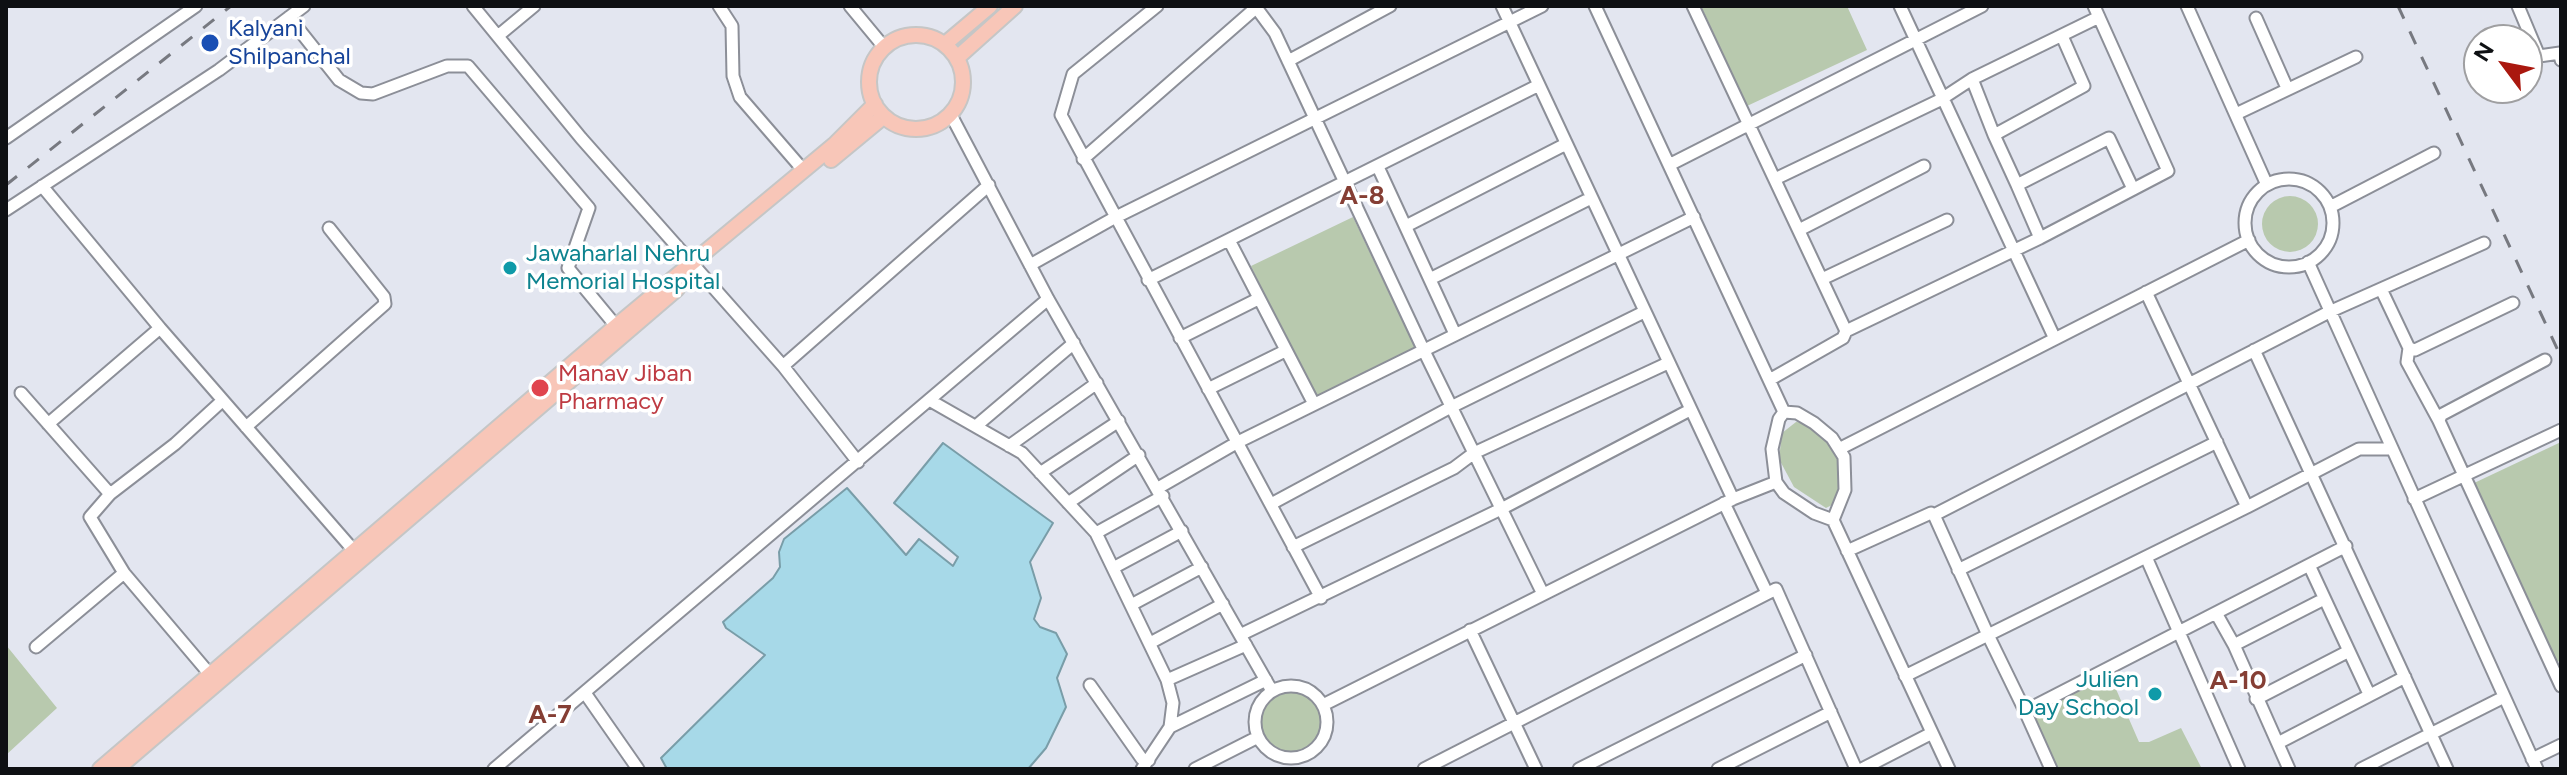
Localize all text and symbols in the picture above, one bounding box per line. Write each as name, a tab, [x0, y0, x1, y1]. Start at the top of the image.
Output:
place label: Kalyani Shilpanchal	[228, 15, 351, 71]
north arrow	[2463, 24, 2543, 104]
marker: Kalyani Shilpanchal	[199, 32, 221, 54]
text: N	[2468, 38, 2500, 66]
district label: A-8	[1339, 180, 1385, 212]
place label: Jawaharlal Nehru Memorial Hospital	[526, 240, 720, 296]
marker: Jawaharlal Nehru Memorial Hospital	[501, 259, 519, 277]
place label: Manav Jiban Pharmacy	[558, 360, 692, 416]
marker: Manav Jiban Pharmacy	[529, 377, 551, 399]
district label: A-10	[2210, 665, 2266, 697]
place label: Julien Day School	[2018, 666, 2139, 722]
marker: Julien Day School	[2146, 685, 2164, 703]
district label: A-7	[528, 699, 572, 731]

